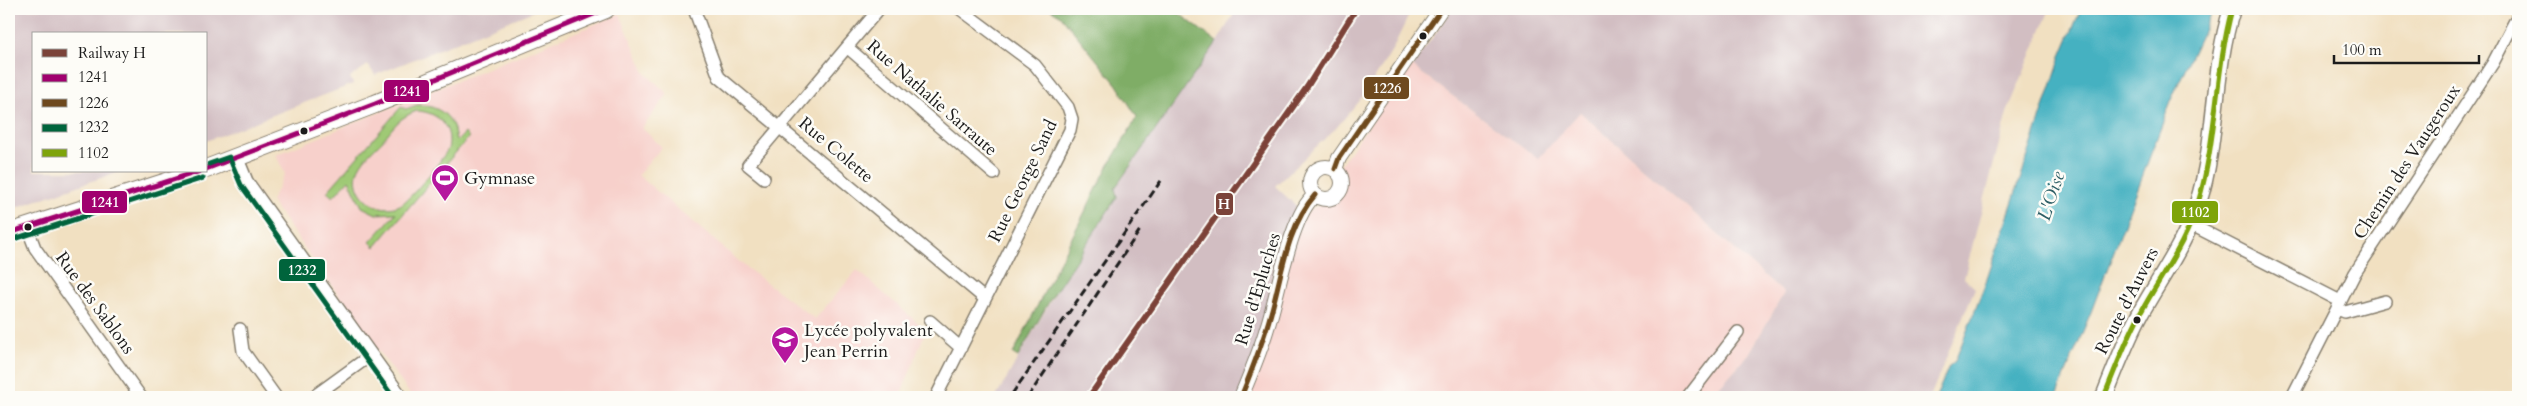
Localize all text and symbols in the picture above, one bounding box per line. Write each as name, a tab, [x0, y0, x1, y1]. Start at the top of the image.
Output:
unlabelled marker	[1418, 31, 1428, 41]
legend	[32, 32, 208, 172]
scale bar	[2334, 32, 2480, 64]
street label: Rue Nathalie Sarraute	[861, 34, 1003, 162]
text: 100 m	[2342, 40, 2382, 60]
text: Railway H	[78, 43, 146, 63]
text: 1241	[78, 67, 109, 87]
line badge: 1226	[1363, 76, 1410, 100]
line badge: 1241	[383, 79, 430, 103]
text: 1226	[1373, 79, 1401, 98]
street label: Chemin des Vaugeroux	[2347, 80, 2467, 244]
text: 1241	[393, 82, 421, 101]
text: 1226	[78, 93, 109, 113]
street label: Rue Colette	[793, 111, 879, 189]
street label: Rue George Sand	[982, 115, 1064, 247]
text: 1232	[78, 117, 109, 137]
unlabelled marker	[299, 126, 309, 136]
text: 1102	[78, 143, 109, 163]
sports icon: Gymnase	[430, 163, 460, 202]
place label: Gymnase	[464, 166, 535, 191]
water label: L'Oise	[2031, 167, 2071, 224]
line badge: 1241	[81, 190, 128, 214]
line badge: H	[1215, 192, 1234, 216]
text: 1241	[91, 193, 119, 212]
text: H	[1218, 195, 1230, 214]
line badge: 1102	[2171, 200, 2219, 224]
text: 1102	[2181, 203, 2209, 222]
unlabelled marker	[23, 222, 33, 232]
street label: Rue d'Epluches	[1229, 230, 1287, 348]
street label: Route d'Auvers	[2089, 243, 2165, 359]
street label: Rue des Sablons	[49, 247, 141, 359]
line badge: 1232	[278, 258, 326, 282]
text: 1232	[288, 261, 316, 280]
unlabelled marker	[2132, 315, 2142, 325]
place label: Lycée polyvalent Jean Perrin	[801, 318, 933, 364]
school or university icon: Lycée polyvalent Jean Perrin	[770, 325, 800, 364]

